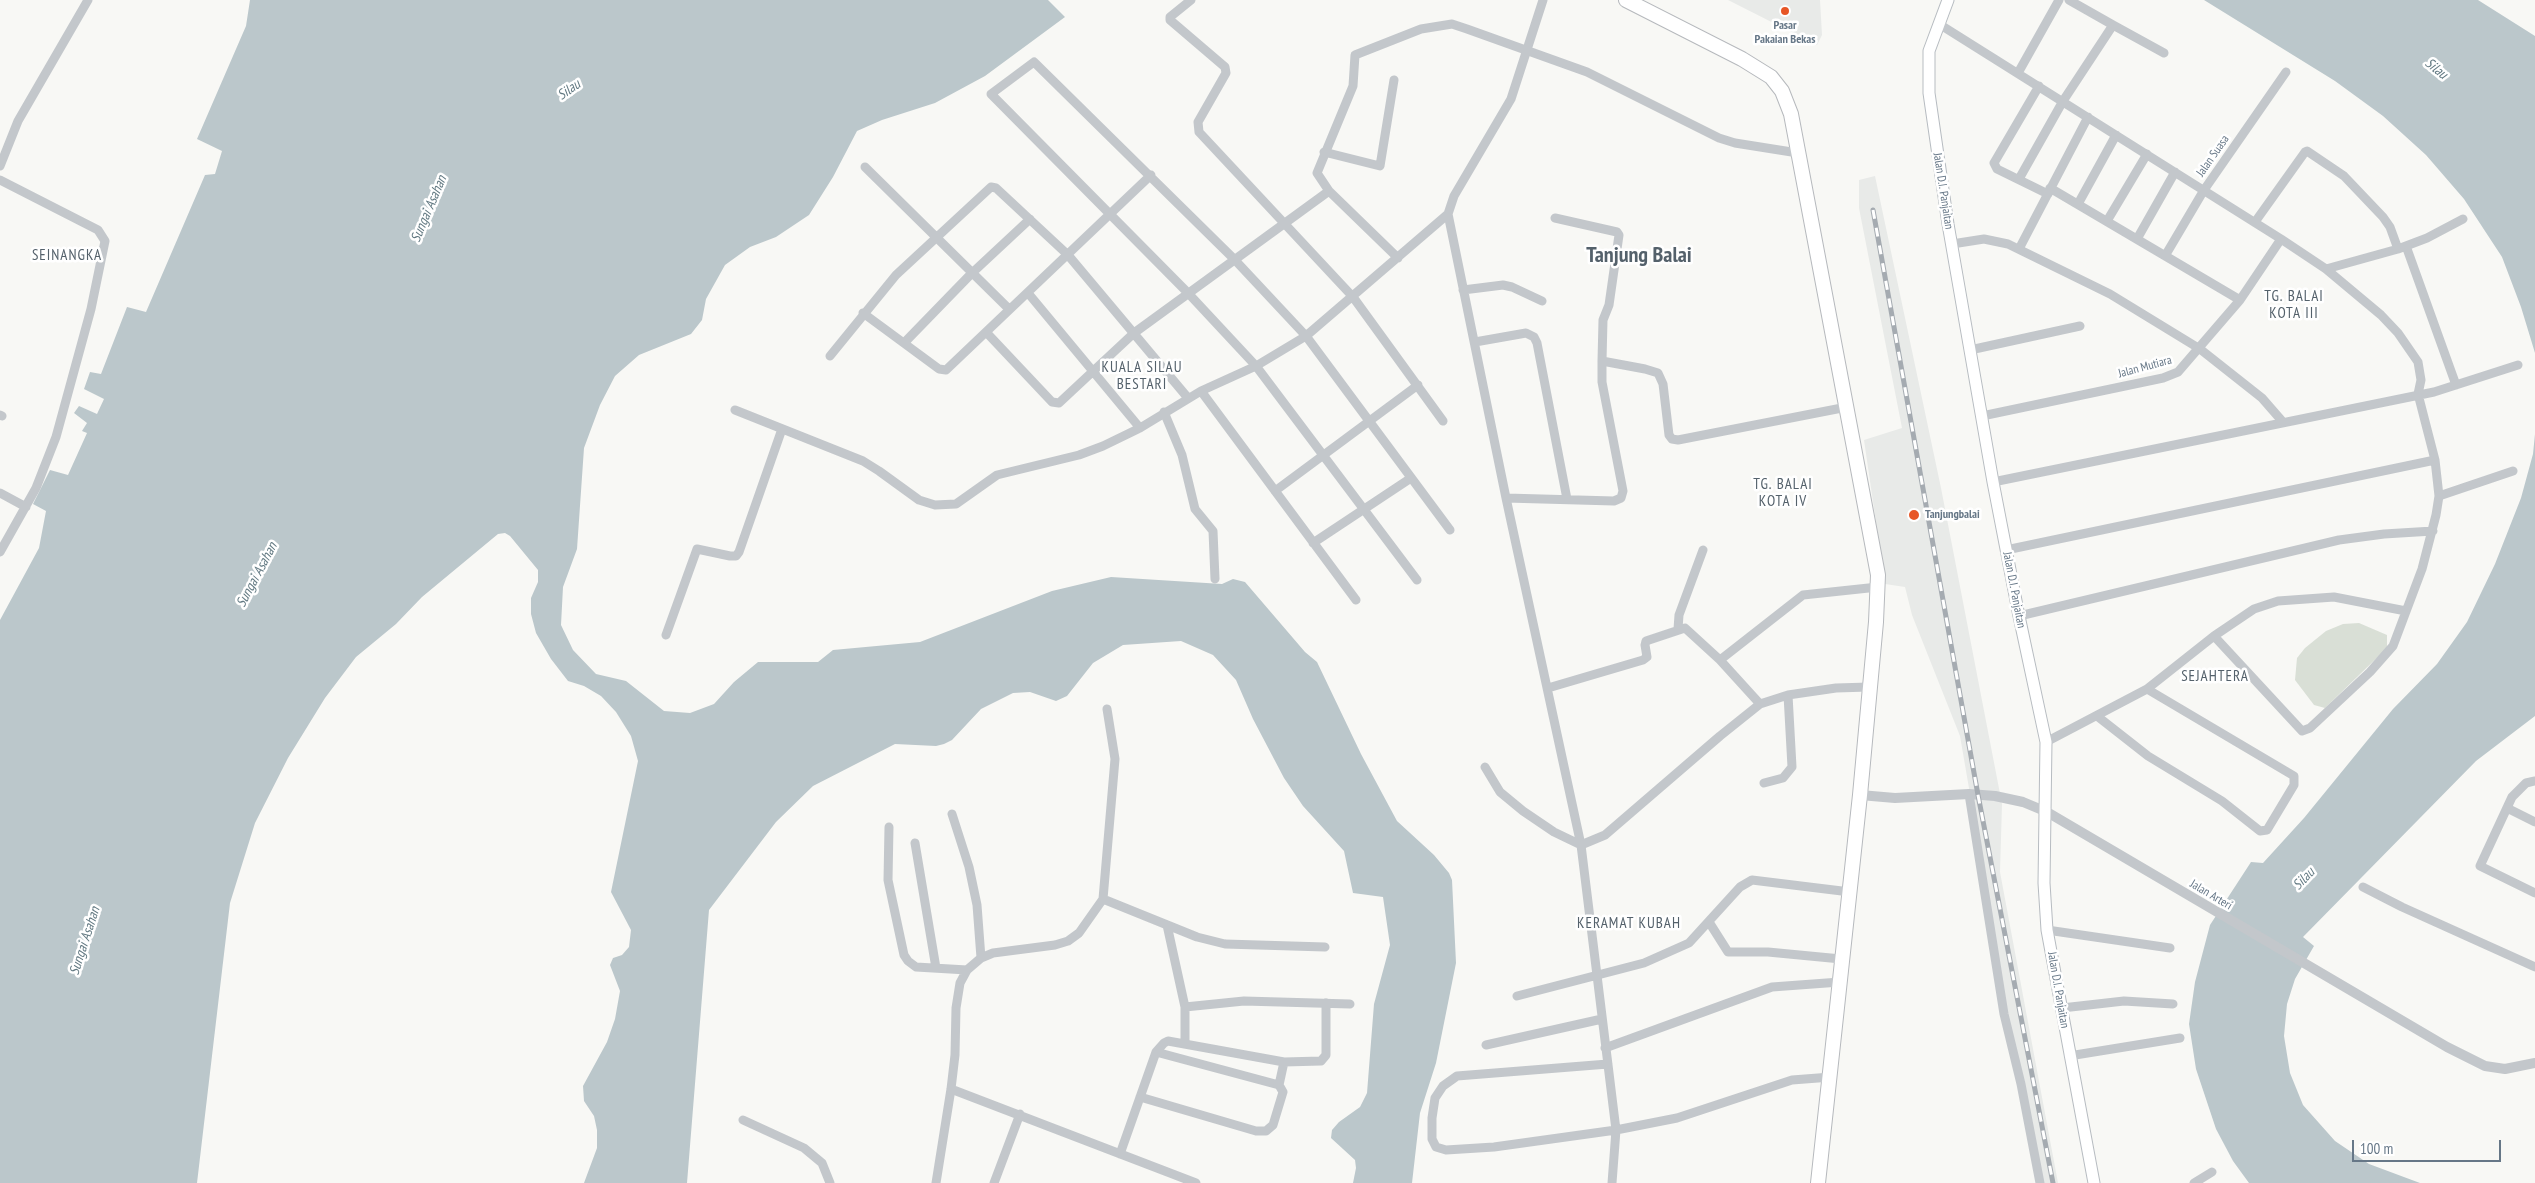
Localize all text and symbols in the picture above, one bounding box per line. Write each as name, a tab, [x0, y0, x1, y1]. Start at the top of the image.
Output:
marker: Pasar Pakaian Bekas	[1779, 5, 1791, 17]
place label: Pasar Pakaian Bekas	[1755, 19, 1815, 47]
water label: Silau	[2421, 55, 2451, 83]
water label: Silau	[554, 76, 584, 104]
street label: Jalan Suasa	[2194, 133, 2232, 179]
street label: Jalan D.I. Panjaitan	[1930, 152, 1956, 230]
water label: Sungai Asahan	[407, 173, 451, 245]
district label: Tanjung Balai	[1586, 243, 1692, 269]
district label: SEINANGKA	[31, 247, 103, 265]
district label: TG. BALAI KOTA III	[2263, 288, 2325, 323]
street label: Jalan Mutiara	[2117, 353, 2173, 381]
district label: KUALA SILAU BESTARI	[1100, 359, 1184, 394]
district label: TG. BALAI KOTA IV	[1752, 476, 1814, 511]
marker: Tanjungbalai	[1907, 508, 1921, 522]
place label: Tanjungbalai	[1925, 508, 1980, 522]
water label: Sungai Asahan	[233, 540, 281, 610]
street label: Jalan D.I. Panjaitan	[2000, 551, 2028, 629]
district label: SEJAHTERA	[2180, 668, 2250, 686]
water label: Silau	[2290, 865, 2318, 893]
street label: Jalan Arteri	[2187, 877, 2235, 913]
water label: Sungai Asahan	[66, 905, 104, 977]
district label: KERAMAT KUBAH	[1575, 915, 1683, 933]
street label: Jalan D.I. Panjaitan	[2044, 951, 2072, 1029]
scale bar	[2355, 1130, 2504, 1162]
text: 100 m	[2360, 1139, 2393, 1158]

